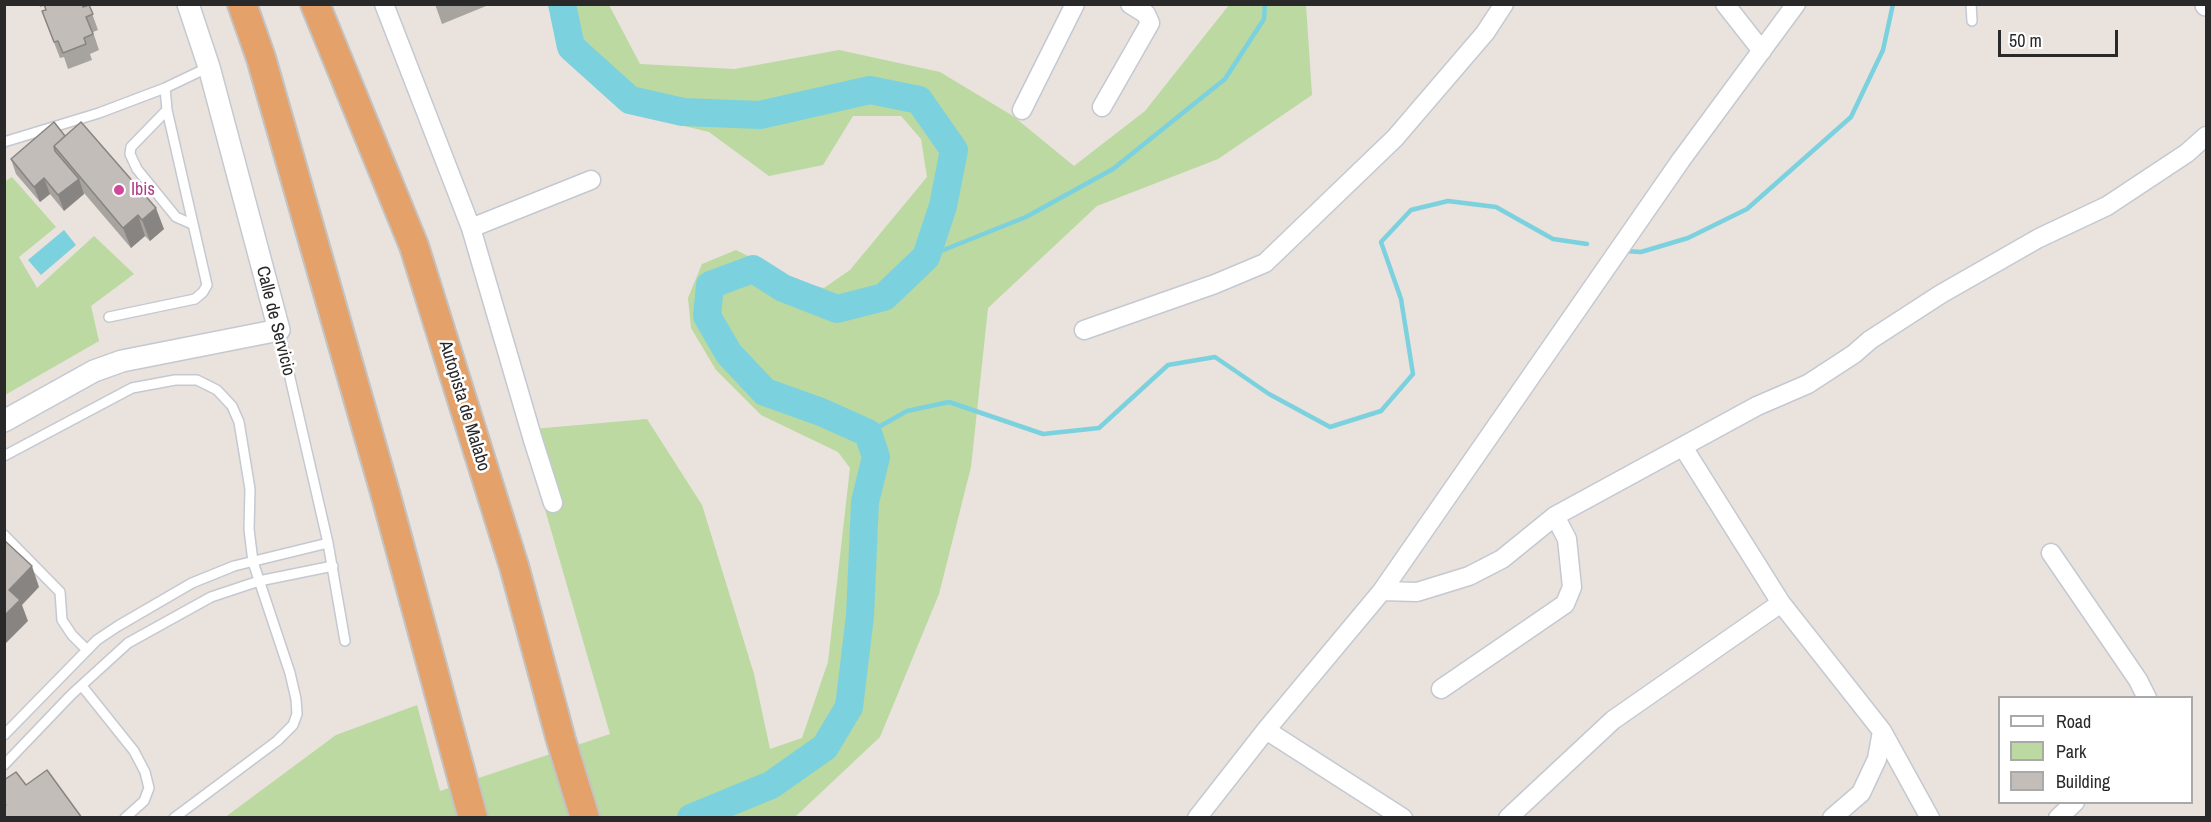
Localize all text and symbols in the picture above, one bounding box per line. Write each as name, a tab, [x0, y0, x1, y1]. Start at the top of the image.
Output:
scale bar	[2001, 18, 2121, 56]
text: 50 m	[2009, 28, 2042, 53]
place label: Ibis	[131, 179, 155, 201]
marker: Ibis	[112, 183, 126, 197]
street label: Calle de Servicio	[251, 264, 299, 378]
street label: Autopista de Malabo	[434, 338, 494, 474]
legend	[1998, 696, 2193, 804]
text: Road	[2056, 709, 2091, 734]
text: Park	[2056, 739, 2086, 764]
text: Building	[2056, 769, 2110, 794]

